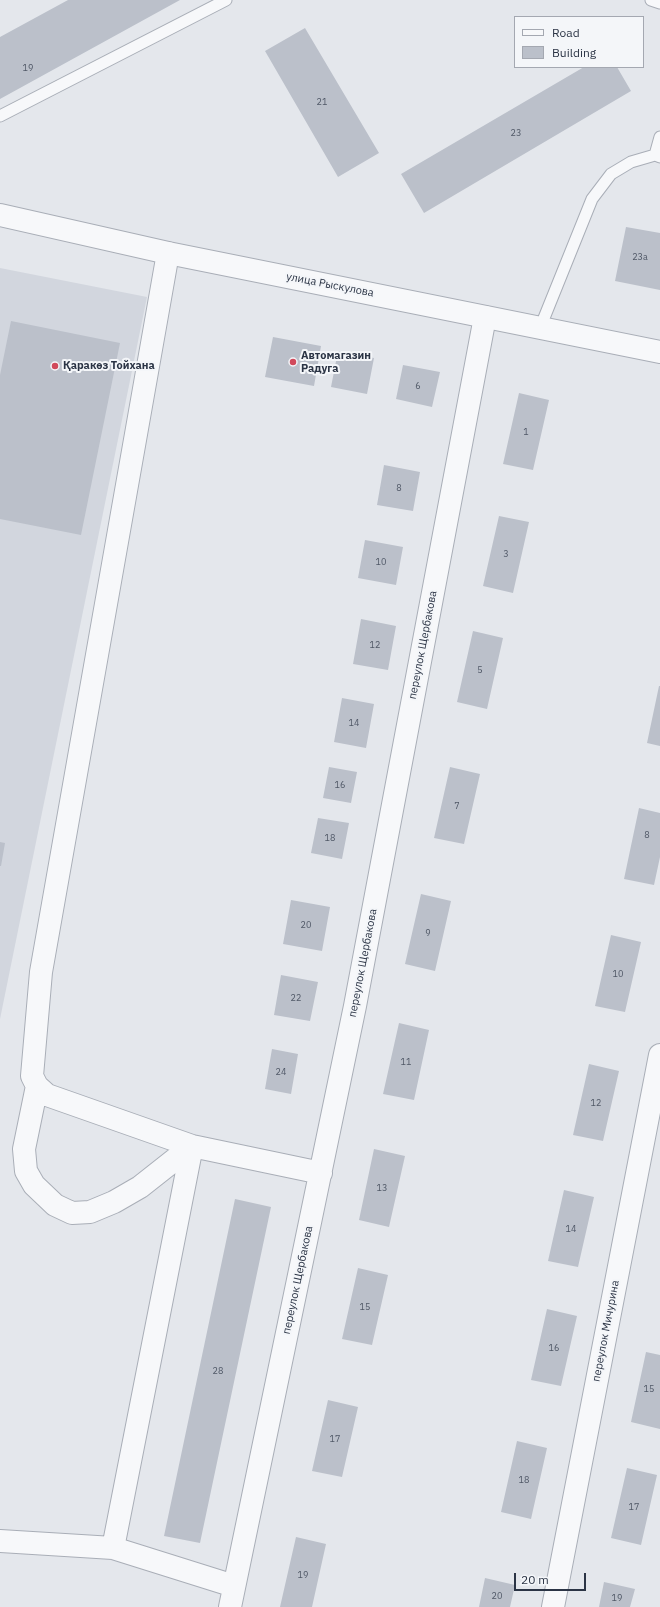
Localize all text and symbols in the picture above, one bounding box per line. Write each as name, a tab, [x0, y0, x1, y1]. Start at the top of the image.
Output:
legend	[514, 16, 644, 68]
text: Road	[552, 25, 580, 40]
text: Building	[552, 45, 596, 60]
house number: 19	[23, 63, 33, 73]
house number: 21	[317, 97, 327, 107]
house number: 23	[511, 128, 521, 138]
house number: 23а	[632, 252, 648, 262]
street label: улица Рыскулова	[285, 270, 375, 300]
place label: Автомагазин Радуга	[301, 349, 371, 375]
marker: Автомагазин Радуга	[288, 357, 298, 367]
place label: Қаракөз Тойхана	[63, 359, 155, 373]
marker: Қаракөз Тойхана	[50, 361, 60, 371]
house number: 6	[415, 381, 421, 391]
house number: 1	[523, 427, 529, 437]
house number: 8	[396, 483, 402, 493]
house number: 3	[503, 549, 509, 559]
house number: 10	[376, 557, 386, 567]
street label: переулок Щербакова	[406, 590, 440, 700]
house number: 12	[370, 640, 380, 650]
house number: 5	[477, 665, 483, 675]
house number: 14	[349, 718, 359, 728]
house number: 16	[335, 780, 345, 790]
house number: 7	[454, 801, 460, 811]
house number: 8	[644, 830, 650, 840]
house number: 18	[325, 833, 335, 843]
street label: переулок Щербакова	[346, 908, 380, 1018]
house number: 20	[301, 920, 311, 930]
house number: 9	[425, 928, 431, 938]
house number: 10	[613, 969, 623, 979]
house number: 22	[291, 993, 301, 1003]
house number: 11	[401, 1057, 411, 1067]
house number: 24	[276, 1067, 286, 1077]
house number: 12	[591, 1098, 601, 1108]
house number: 13	[377, 1183, 387, 1193]
house number: 14	[566, 1224, 576, 1234]
street label: переулок Щербакова	[280, 1225, 316, 1335]
street label: переулок Мичурина	[590, 1279, 622, 1383]
house number: 15	[360, 1302, 370, 1312]
house number: 16	[549, 1343, 559, 1353]
house number: 28	[213, 1366, 223, 1376]
house number: 15	[644, 1384, 654, 1394]
house number: 17	[330, 1434, 340, 1444]
house number: 18	[519, 1475, 529, 1485]
house number: 17	[629, 1502, 639, 1512]
scale bar	[516, 1565, 588, 1591]
house number: 19	[298, 1570, 308, 1580]
text: 20 m	[521, 1572, 549, 1587]
house number: 20	[492, 1591, 502, 1601]
house number: 19	[612, 1593, 622, 1603]

